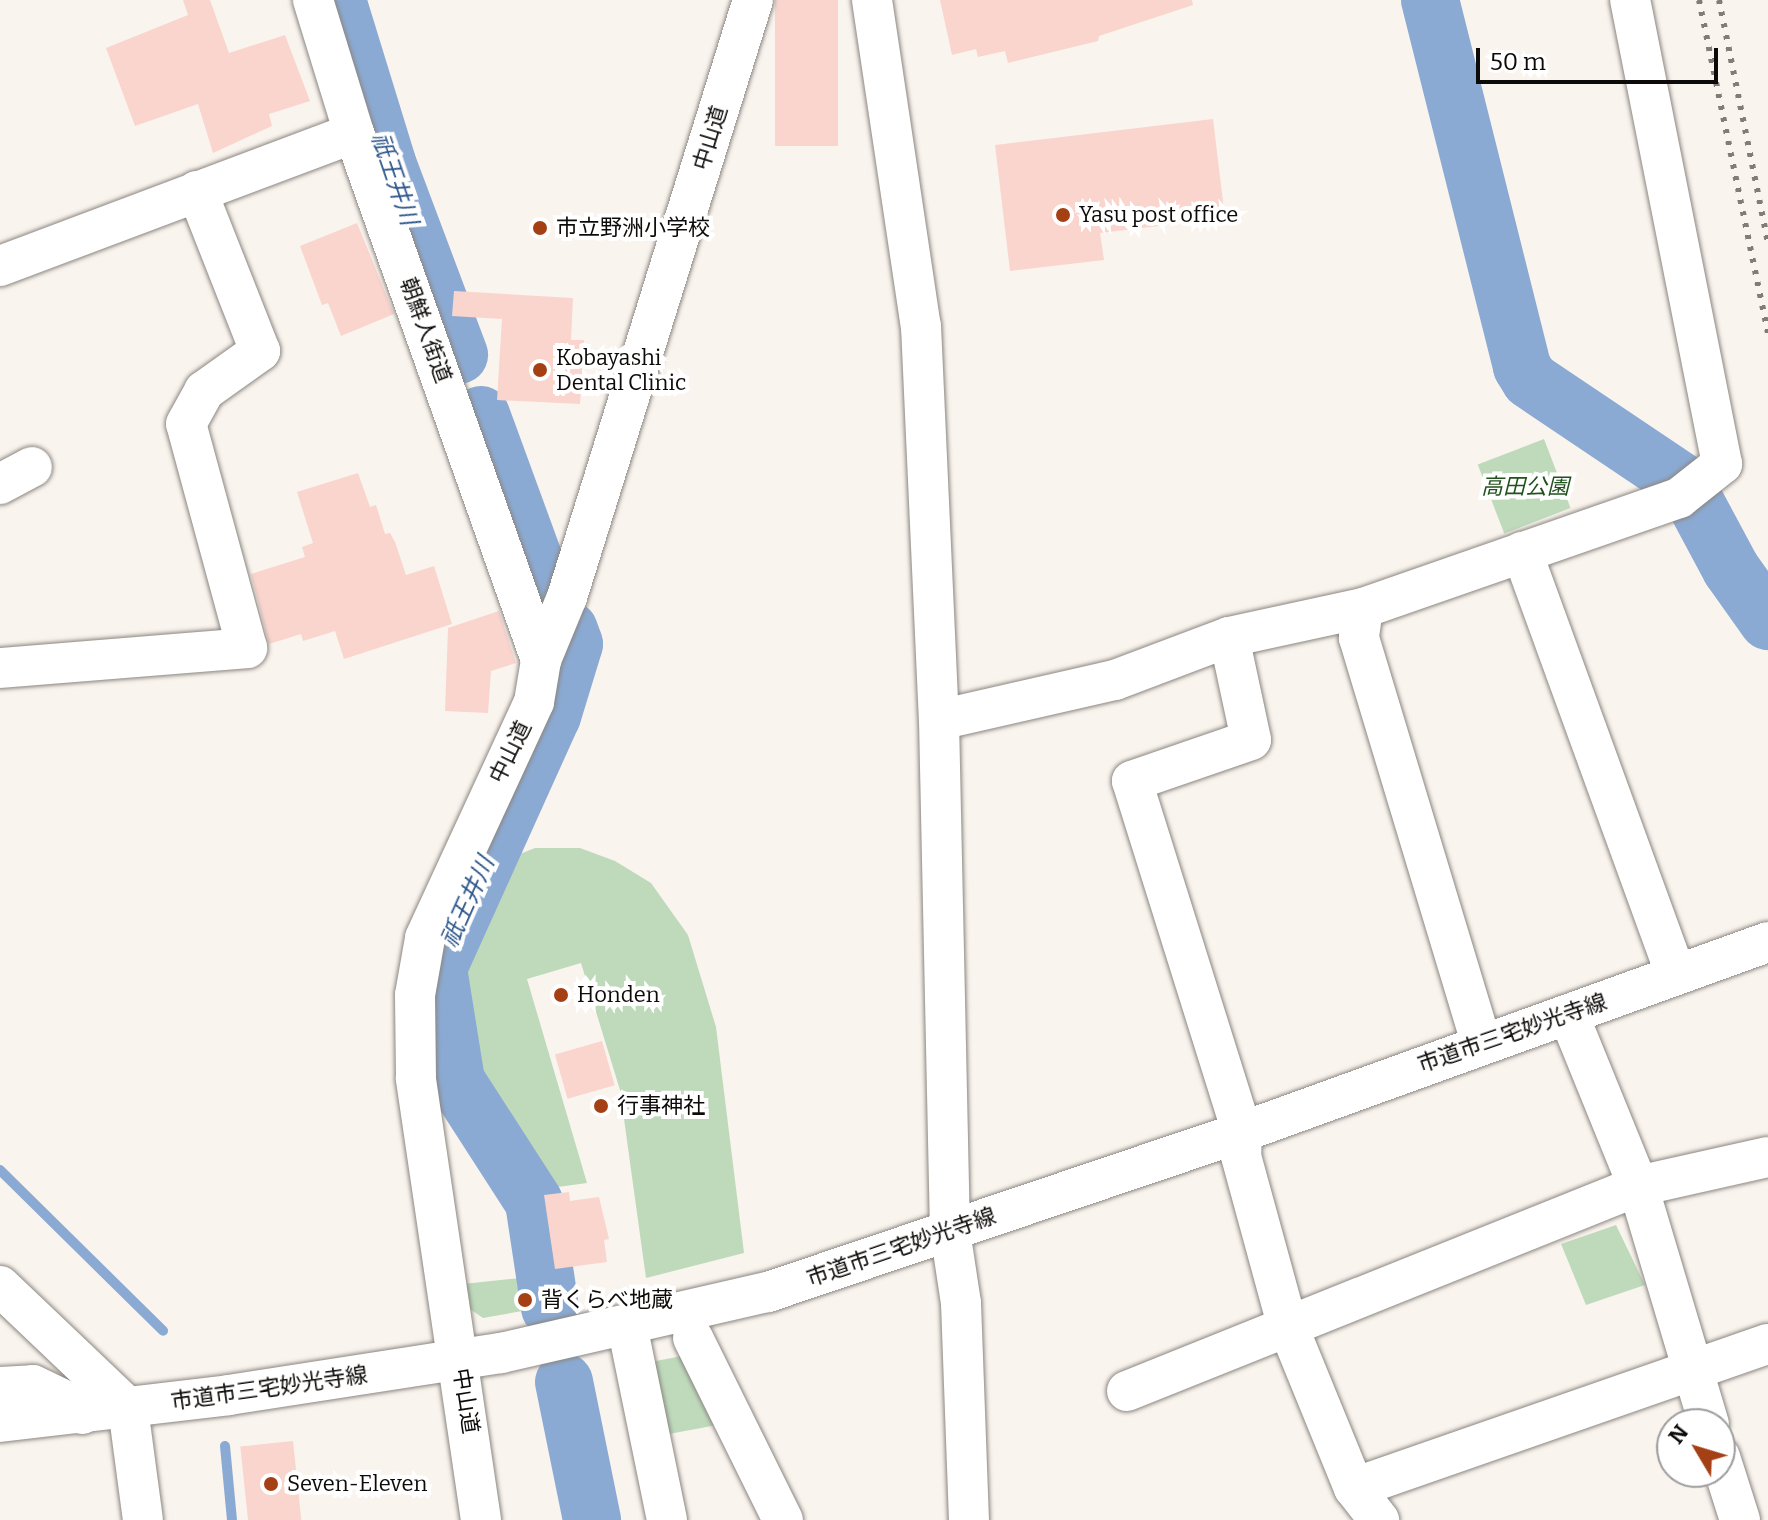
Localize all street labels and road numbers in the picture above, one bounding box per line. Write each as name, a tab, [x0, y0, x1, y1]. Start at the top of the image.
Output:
street label: 中山道	[688, 103, 732, 173]
street label: 朝鮮人街道	[395, 274, 457, 386]
street label: 中山道	[484, 717, 536, 787]
street label: 市道市三宅妙光寺線	[1414, 988, 1610, 1078]
street label: 市道市三宅妙光寺線	[803, 1202, 999, 1292]
street label: 市道市三宅妙光寺線	[169, 1361, 369, 1415]
street label: 中山道	[448, 1366, 484, 1436]

